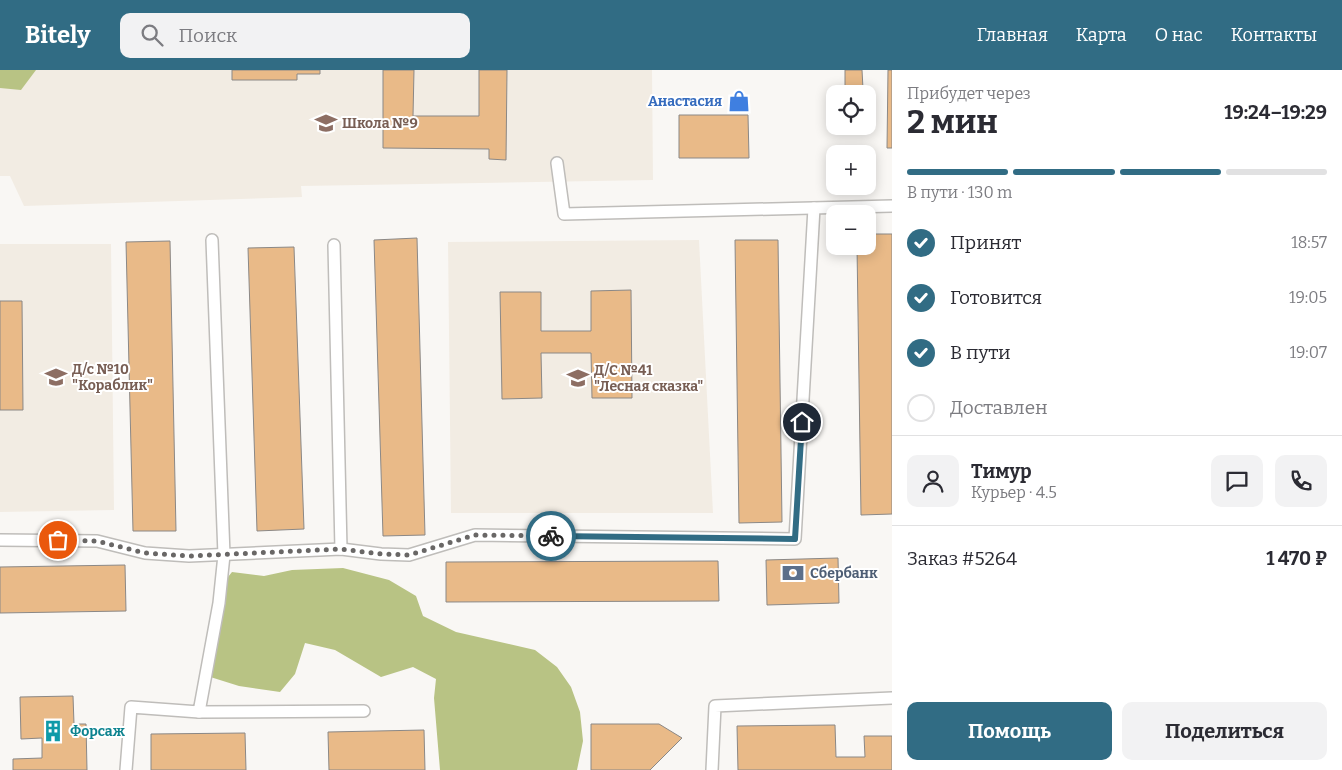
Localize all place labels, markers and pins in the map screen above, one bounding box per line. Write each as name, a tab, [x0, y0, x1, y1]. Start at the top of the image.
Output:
shop icon: Анастасия	[726, 88, 752, 114]
place label: Анастасия	[648, 93, 722, 110]
school or university icon: Школа №9	[313, 110, 339, 136]
place label: Школа №9	[342, 115, 418, 132]
place label: Д/с №10 "Кораблик"	[72, 361, 153, 394]
place label: Д/С №41 "Лесная сказка"	[594, 362, 703, 395]
school or university icon: Д/с №10 "Кораблик"	[43, 364, 69, 390]
school or university icon: Д/С №41 "Лесная сказка"	[565, 365, 591, 391]
pin	[781, 401, 823, 443]
pin	[37, 519, 79, 561]
bank icon: Сбербанк	[780, 560, 806, 586]
place label: Сбербанк	[810, 565, 878, 582]
building icon: Форсаж	[40, 718, 66, 744]
place label: Форсаж	[70, 723, 126, 740]

